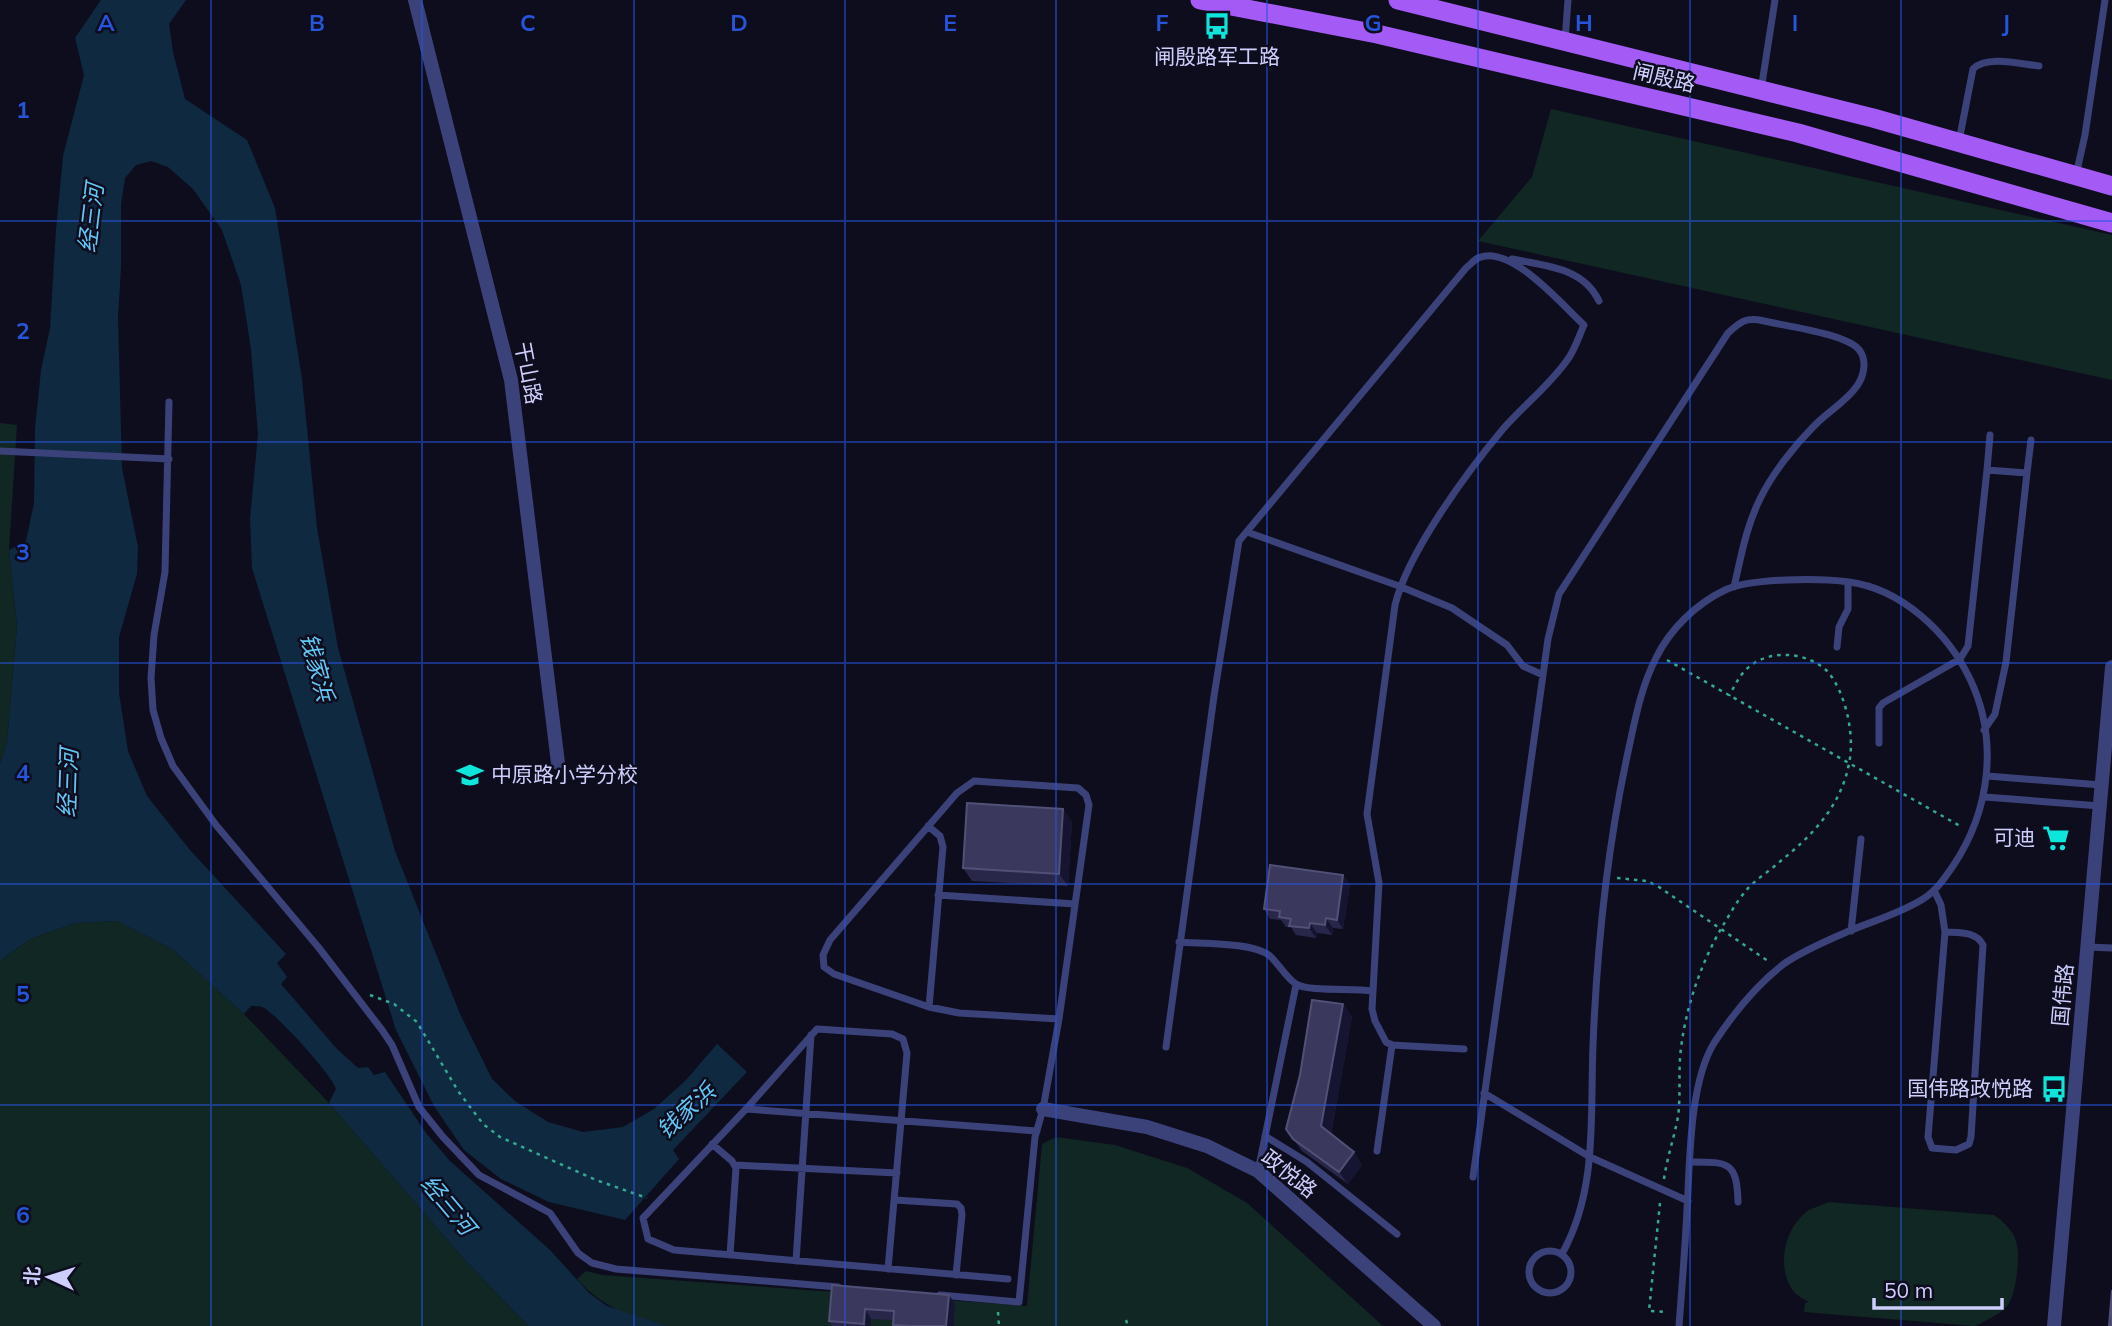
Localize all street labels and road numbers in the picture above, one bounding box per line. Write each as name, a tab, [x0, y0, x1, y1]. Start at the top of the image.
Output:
street label: 闸殷路	[1631, 57, 1698, 97]
street label: 干山路	[510, 339, 548, 406]
street label: 国伟路	[2046, 962, 2078, 1027]
street label: 政悦路	[1257, 1144, 1322, 1203]

